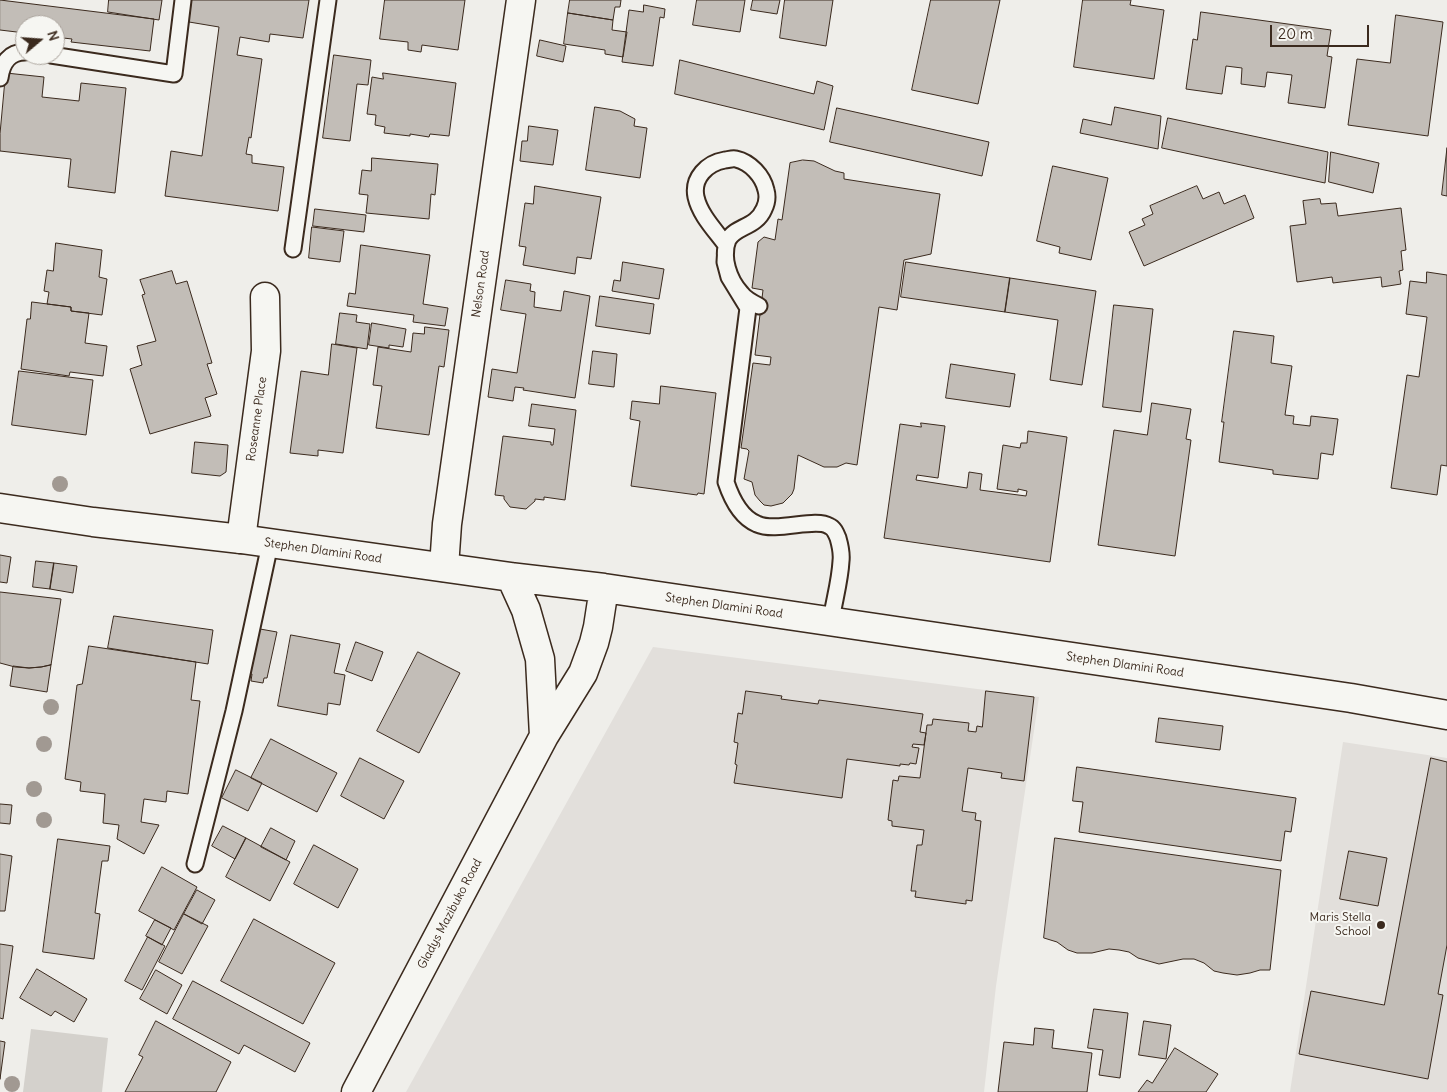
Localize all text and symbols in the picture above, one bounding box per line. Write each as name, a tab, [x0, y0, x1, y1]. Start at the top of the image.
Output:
north arrow	[15, 15, 65, 65]
scale bar	[1272, 15, 1371, 47]
text: 20 m	[1278, 24, 1313, 43]
text: N	[43, 28, 63, 43]
street label: Nelson Road	[469, 250, 493, 318]
street label: Roseanne Place	[244, 376, 270, 462]
street label: Stephen Dlamini Road	[263, 536, 383, 566]
street label: Stephen Dlamini Road	[664, 591, 784, 621]
street label: Stephen Dlamini Road	[1065, 650, 1185, 680]
street label: Gladys Mazibuko Road	[415, 856, 485, 972]
place label: Maris Stella School	[1310, 911, 1371, 939]
marker: Maris Stella School	[1375, 919, 1387, 931]

